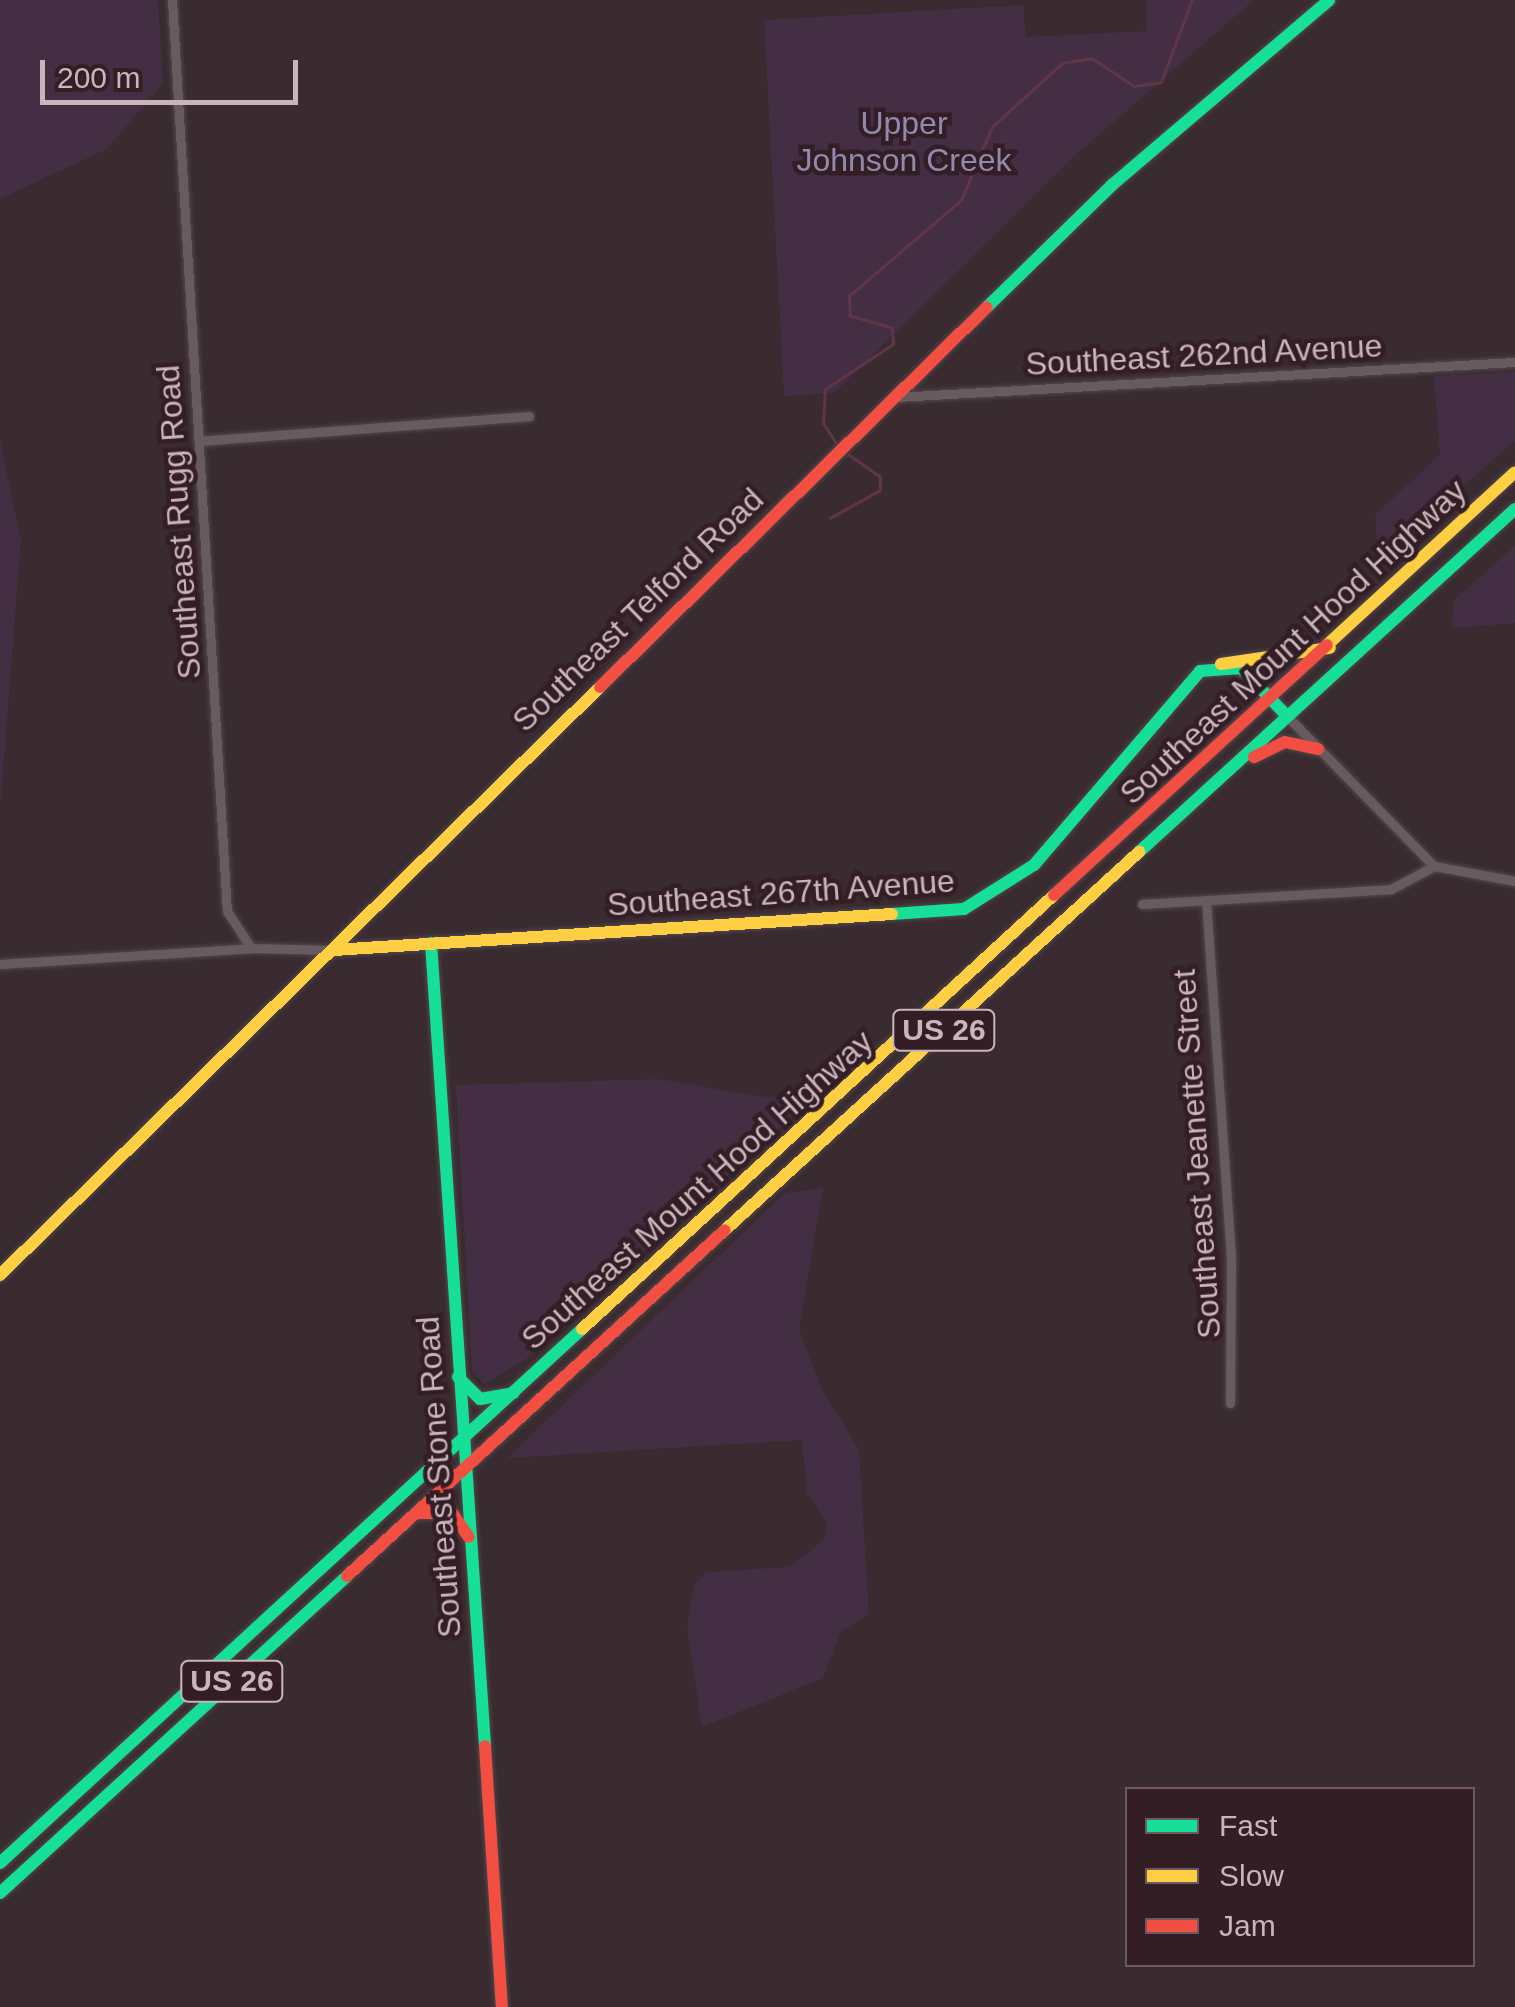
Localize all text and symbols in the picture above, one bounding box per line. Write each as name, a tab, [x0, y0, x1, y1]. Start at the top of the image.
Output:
scale bar	[45, 40, 302, 102]
text: 200 m	[57, 61, 140, 94]
park label: Upper Johnson Creek	[796, 105, 1012, 180]
street label: Southeast 262nd Avenue	[1024, 326, 1384, 384]
street label: Southeast Rugg Road	[149, 364, 209, 680]
street label: Southeast Mount Hood Highway	[1112, 471, 1474, 813]
street label: Southeast Telford Road	[504, 480, 772, 740]
street label: Southeast 267th Avenue	[605, 862, 957, 924]
street label: Southeast Jeanette Street	[1165, 968, 1229, 1340]
road number: US 26	[892, 1005, 996, 1055]
street label: Southeast Mount Hood Highway	[514, 1022, 880, 1358]
street label: Southeast Stone Road	[409, 1315, 469, 1639]
road number: US 26	[180, 1656, 284, 1706]
legend	[1125, 1787, 1475, 1967]
text: Fast	[1219, 1809, 1277, 1842]
text: Slow	[1219, 1859, 1284, 1892]
text: Jam	[1219, 1909, 1276, 1942]

